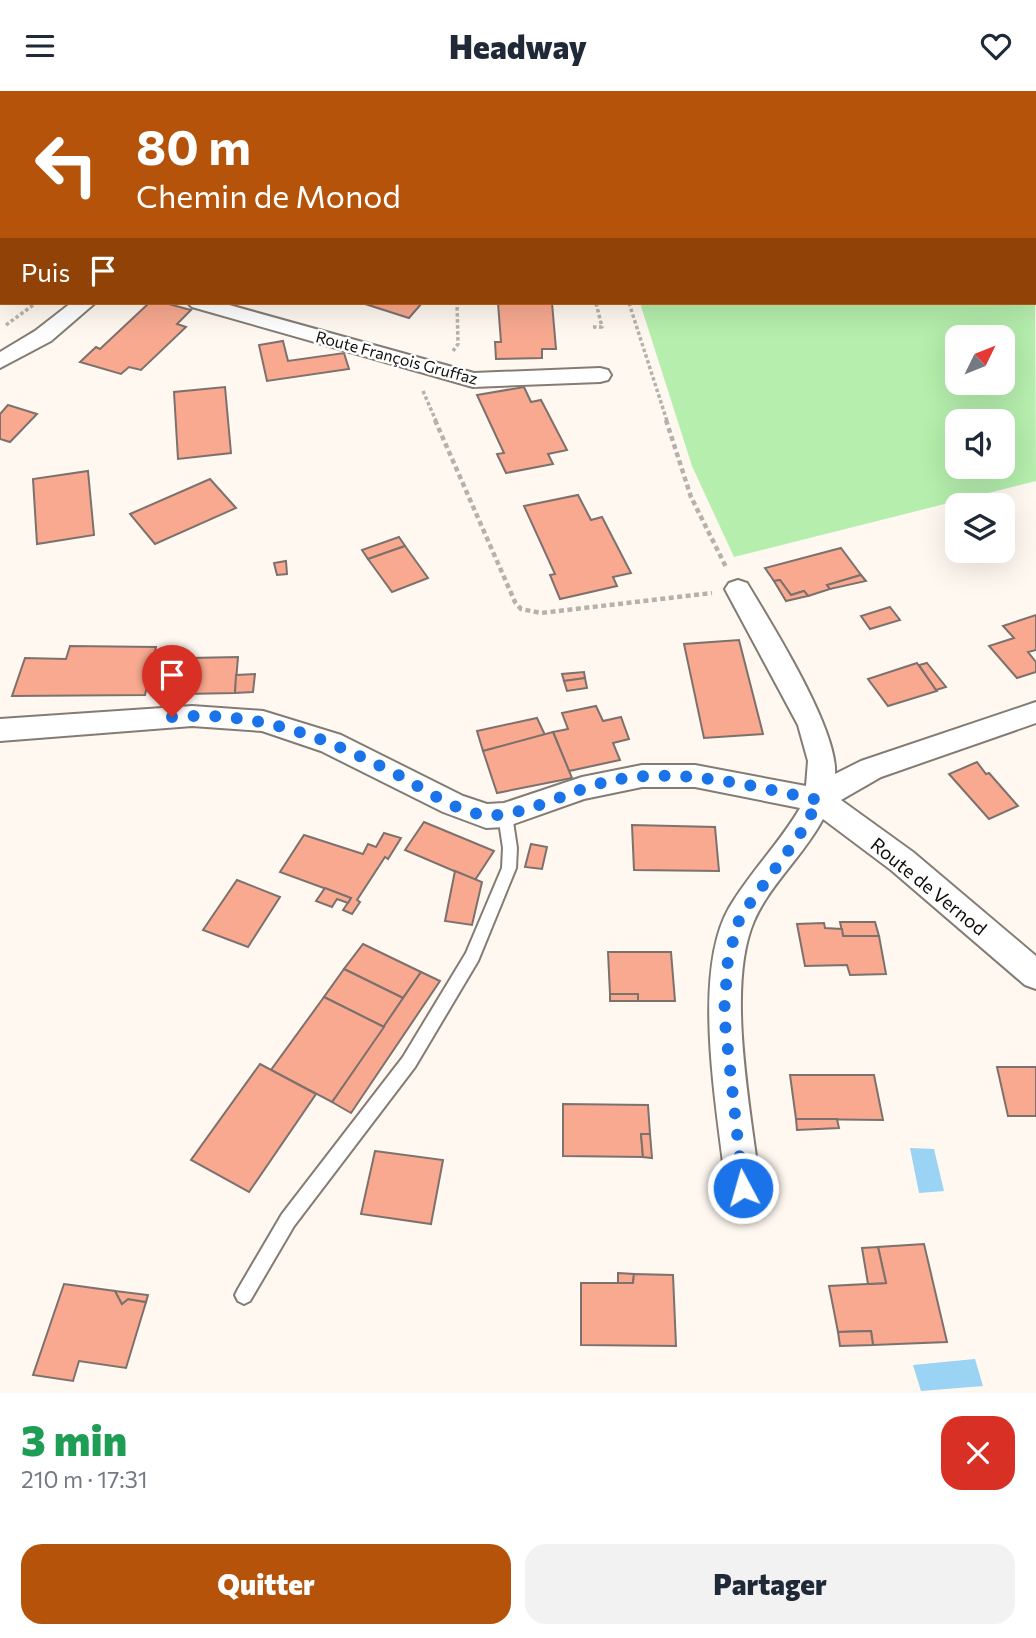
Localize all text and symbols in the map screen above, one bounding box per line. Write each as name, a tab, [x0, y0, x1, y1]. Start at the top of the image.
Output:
text: Headway	[449, 26, 587, 66]
icon: menu	[21, 27, 59, 65]
icon: heart	[977, 27, 1015, 65]
text: 80 m	[136, 115, 251, 175]
icon: left	[21, 119, 112, 210]
text: Chemin de Monod	[136, 175, 401, 215]
icon: arrive	[84, 252, 122, 290]
text: Puis	[21, 256, 70, 287]
north arrow	[945, 325, 1015, 395]
map controls	[945, 325, 1015, 563]
street label: Route François Gruffaz	[314, 326, 480, 388]
button: sound	[945, 409, 1015, 479]
button: layers	[945, 493, 1015, 563]
pin	[142, 645, 202, 717]
icon: arrive	[153, 656, 191, 694]
street label: Route de Vernod	[866, 832, 992, 940]
position arrow	[706, 1151, 780, 1225]
text: 3 min	[21, 1413, 127, 1465]
button: close	[941, 1416, 1015, 1490]
text: 210 m · 17:31	[21, 1465, 148, 1493]
button: Quitter	[21, 1544, 511, 1624]
button: Partager	[525, 1544, 1015, 1624]

